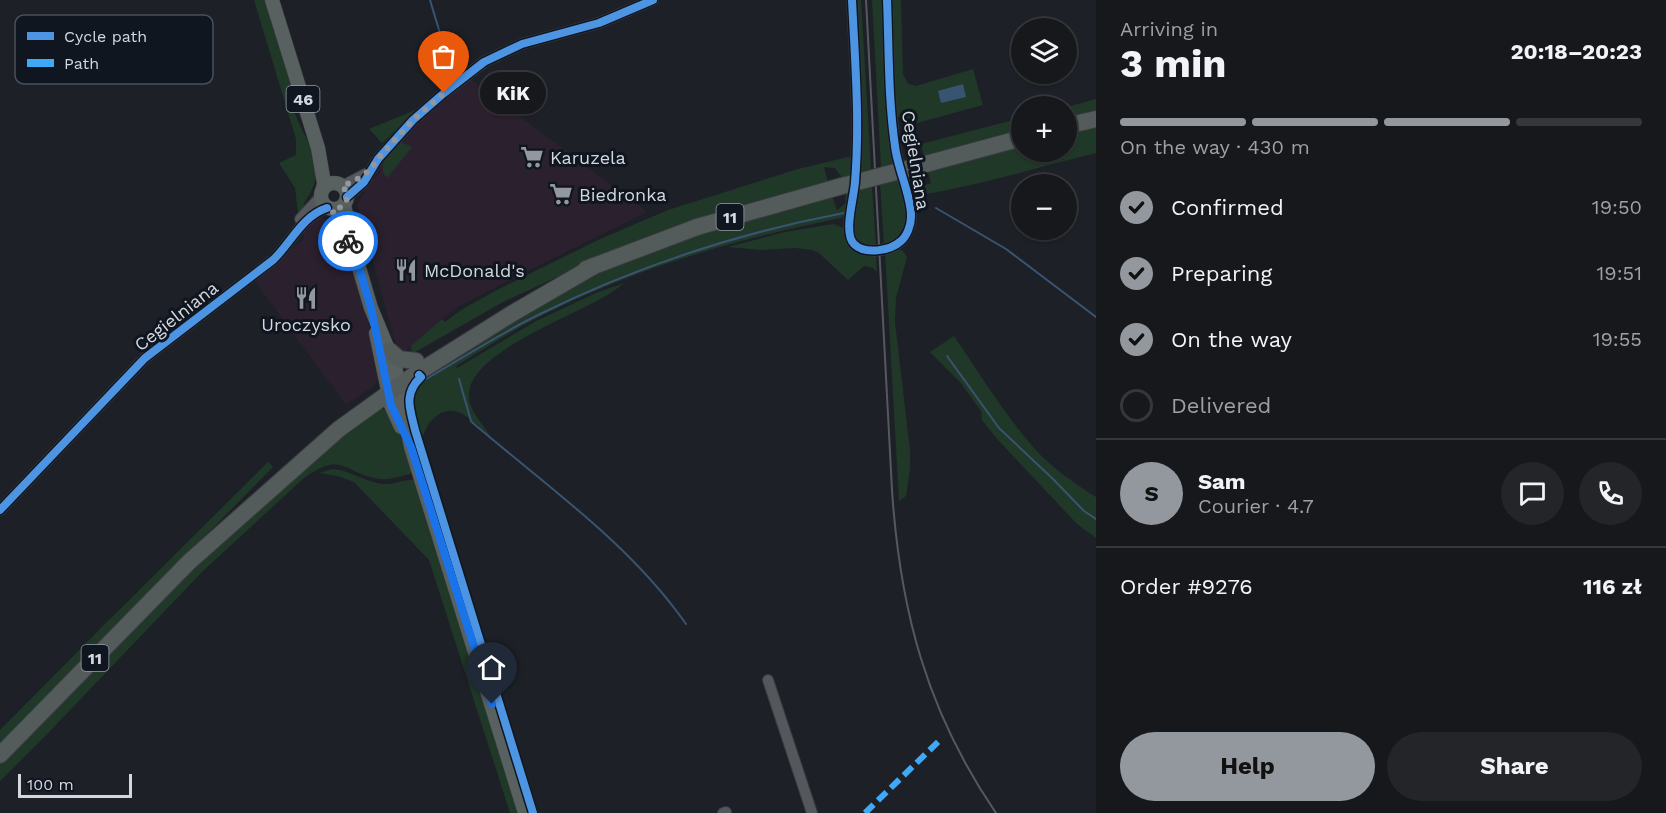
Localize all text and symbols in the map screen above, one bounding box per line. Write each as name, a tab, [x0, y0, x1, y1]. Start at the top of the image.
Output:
legend	[15, 15, 213, 84]
text: Arriving in	[1120, 17, 1218, 41]
map controls	[1011, 18, 1077, 240]
button: layers	[1011, 18, 1077, 84]
text: Cycle path	[64, 27, 147, 46]
pin	[418, 31, 469, 93]
text: 20:18–20:23	[1511, 39, 1642, 64]
icon: bag	[427, 40, 460, 73]
text: 3 min	[1120, 41, 1227, 86]
text: Path	[64, 54, 99, 73]
callout: KiK	[480, 72, 546, 114]
text: KiK	[496, 81, 530, 105]
road number: 46	[286, 86, 320, 112]
button: +	[1011, 96, 1077, 162]
street label: Cegielniana	[898, 109, 934, 211]
text: On the way · 430 m	[1120, 135, 1310, 159]
supermarket icon: Karuzela	[519, 144, 545, 170]
place label: Karuzela	[550, 147, 626, 168]
button: −	[1011, 174, 1077, 240]
supermarket icon: Biedronka	[548, 181, 574, 207]
place label: Biedronka	[579, 184, 666, 205]
icon: check	[1120, 191, 1153, 224]
text: Confirmed	[1171, 195, 1284, 220]
text: 19:50	[1592, 195, 1642, 219]
road number: 11	[716, 204, 744, 230]
courier	[318, 211, 378, 271]
icon: bike	[332, 225, 365, 258]
restaurant icon: McDonald's	[393, 257, 419, 283]
icon: check	[1120, 257, 1153, 290]
place label: McDonald's	[424, 260, 525, 281]
text: Preparing	[1171, 261, 1272, 286]
text: 19:51	[1597, 261, 1642, 285]
street label: Cegielniana	[130, 277, 222, 355]
restaurant icon: Uroczysko	[293, 285, 319, 311]
place label: Uroczysko	[261, 314, 351, 335]
icon: check	[1120, 323, 1153, 356]
text: On the way	[1171, 327, 1292, 352]
text: 19:55	[1593, 327, 1642, 351]
text: Delivered	[1171, 393, 1271, 418]
button: chat	[1501, 462, 1564, 525]
button: phone	[1579, 462, 1642, 525]
text: Sam	[1198, 469, 1246, 494]
text: S	[1144, 481, 1159, 506]
text: Courier · 4.7	[1198, 494, 1314, 518]
text: Order #9276	[1120, 574, 1253, 599]
text: 116 zł	[1583, 574, 1642, 599]
pin	[466, 642, 517, 704]
road number: 11	[82, 645, 109, 671]
icon: home	[475, 651, 508, 684]
button: Help	[1120, 732, 1375, 801]
button: Share	[1387, 732, 1642, 801]
scale bar	[18, 771, 132, 798]
text: 100 m	[27, 775, 74, 794]

